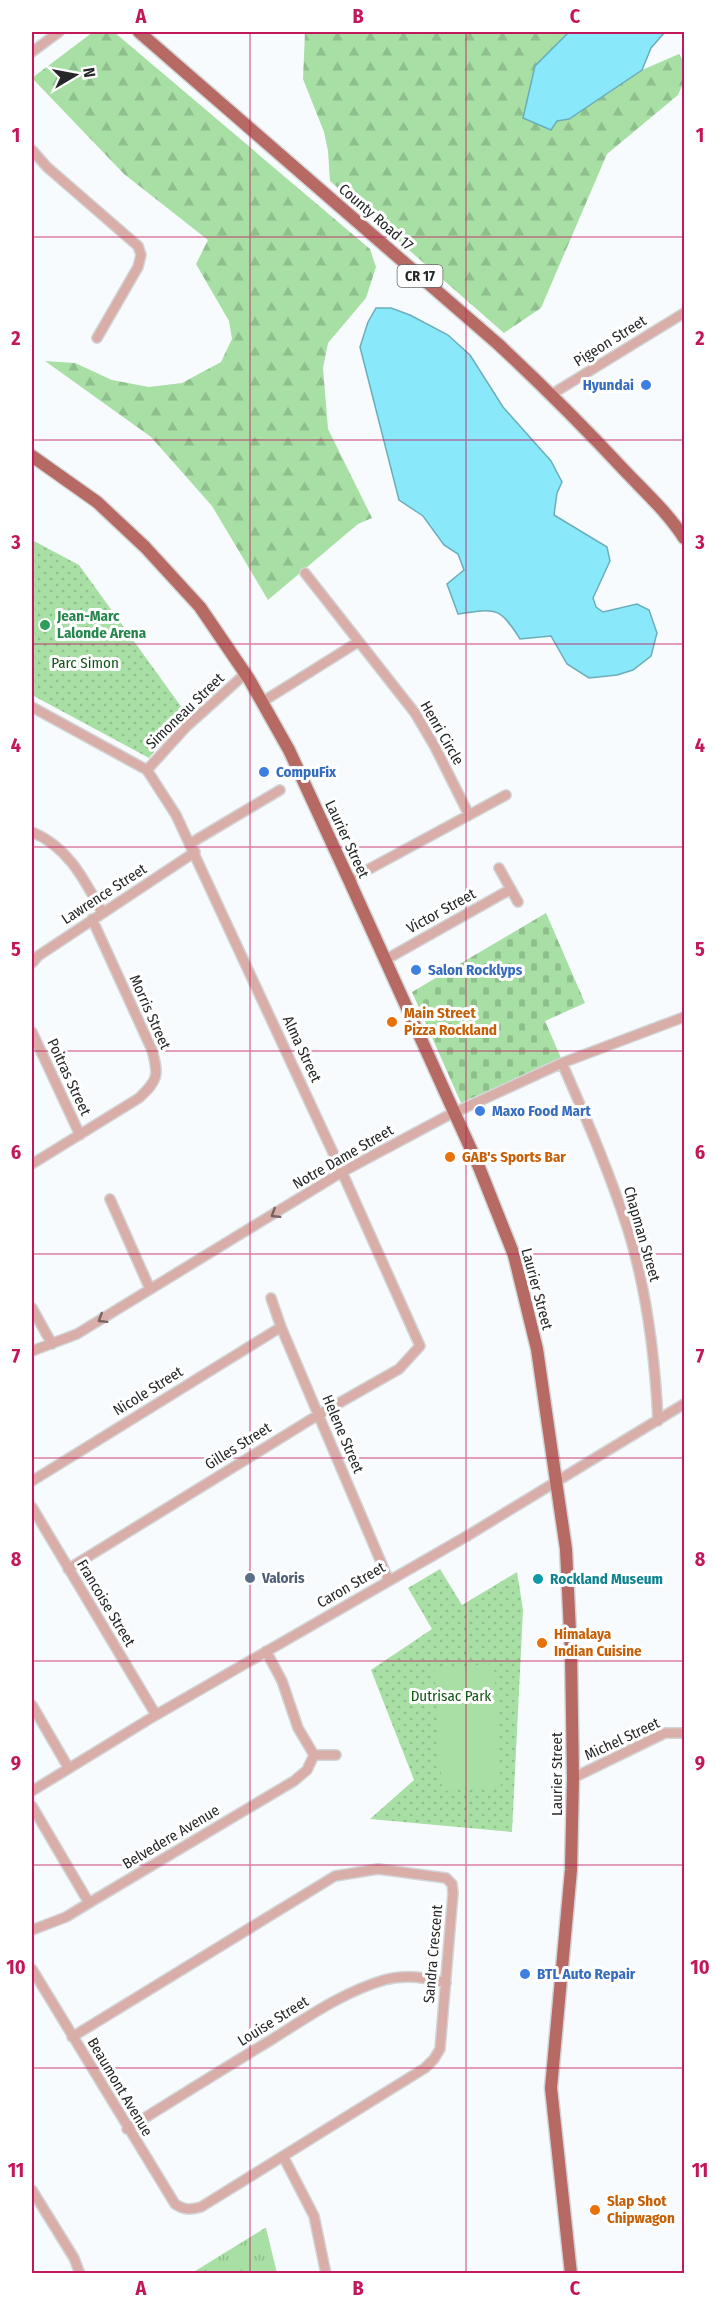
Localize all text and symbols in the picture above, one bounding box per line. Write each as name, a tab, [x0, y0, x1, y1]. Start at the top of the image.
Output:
text: A	[135, 4, 148, 28]
text: B	[352, 4, 364, 28]
text: C	[570, 4, 581, 28]
north arrow	[45, 45, 105, 105]
text: N	[79, 66, 99, 79]
text: 1	[12, 123, 20, 147]
text: 1	[696, 123, 704, 147]
street label: County Road 17	[335, 180, 417, 254]
road number: CR 17	[398, 265, 442, 287]
street label: Pigeon Street	[570, 312, 650, 370]
text: 2	[10, 326, 21, 350]
text: 2	[694, 326, 705, 350]
place label: Hyundai	[583, 376, 634, 394]
marker: Hyundai	[639, 378, 653, 392]
text: 3	[10, 530, 21, 554]
text: 3	[694, 530, 705, 554]
place label: Jean-Marc Lalonde Arena	[56, 607, 147, 642]
marker: Jean-Marc Lalonde Arena	[38, 618, 52, 632]
park label: Parc Simon	[51, 654, 119, 672]
street label: Simoneau Street	[142, 669, 228, 753]
street label: Henri Circle	[416, 698, 468, 768]
text: 4	[11, 733, 21, 757]
text: 4	[695, 733, 705, 757]
place label: CompuFix	[276, 763, 337, 781]
marker: CompuFix	[257, 765, 271, 779]
street label: Laurier Street	[321, 797, 373, 881]
street label: Lawrence Street	[58, 860, 150, 928]
street label: Victor Street	[403, 885, 479, 937]
text: 5	[11, 937, 21, 961]
text: 5	[695, 937, 705, 961]
place label: Salon Rocklyps	[428, 961, 523, 979]
marker: Salon Rocklyps	[409, 963, 423, 977]
street label: Morris Street	[126, 972, 174, 1052]
place label: Main Street Pizza Rockland	[404, 1004, 497, 1039]
street label: Alma Street	[279, 1013, 325, 1085]
marker: Main Street Pizza Rockland	[385, 1015, 399, 1029]
street label: Poitras Street	[43, 1036, 95, 1118]
place label: Maxo Food Mart	[492, 1102, 591, 1120]
marker: Maxo Food Mart	[473, 1104, 487, 1118]
street label: Notre Dame Street	[290, 1121, 396, 1193]
text: 6	[11, 1140, 21, 1164]
text: 6	[695, 1140, 705, 1164]
place label: GAB's Sports Bar	[462, 1148, 566, 1166]
marker: GAB's Sports Bar	[443, 1150, 457, 1164]
street label: Chapman Street	[620, 1184, 664, 1284]
one-way arrow	[271, 1207, 281, 1219]
street label: Laurier Street	[517, 1246, 557, 1332]
one-way arrow	[98, 1312, 109, 1323]
text: 7	[12, 1344, 21, 1368]
text: 7	[696, 1344, 705, 1368]
street label: Nicole Street	[110, 1362, 186, 1419]
street label: Helene Street	[318, 1392, 368, 1476]
street label: Gilles Street	[202, 1419, 274, 1473]
text: 8	[11, 1547, 22, 1571]
text: 8	[695, 1547, 706, 1571]
street label: Francoise Street	[73, 1556, 139, 1650]
street label: Caron Street	[314, 1558, 388, 1612]
place label: Valoris	[261, 1569, 305, 1587]
place label: Rockland Museum	[550, 1570, 663, 1588]
marker: Valoris	[243, 1571, 257, 1585]
marker: Rockland Museum	[531, 1572, 545, 1586]
place label: Himalaya Indian Cuisine	[554, 1625, 642, 1660]
marker: Himalaya Indian Cuisine	[535, 1636, 549, 1650]
park label: Dutrisac Park	[411, 1687, 491, 1705]
street label: Michel Street	[582, 1714, 662, 1764]
street label: Laurier Street	[548, 1732, 566, 1816]
text: 9	[11, 1751, 21, 1775]
text: 9	[695, 1751, 705, 1775]
street label: Belvedere Avenue	[119, 1801, 223, 1873]
street label: Sandra Crescent	[420, 1904, 446, 2004]
text: 10	[6, 1955, 26, 1979]
text: 10	[690, 1955, 710, 1979]
place label: BTL Auto Repair	[537, 1965, 636, 1983]
marker: BTL Auto Repair	[518, 1967, 532, 1981]
street label: Louise Street	[234, 1992, 312, 2050]
street label: Beaumont Avenue	[84, 2035, 156, 2139]
text: 11	[8, 2158, 24, 2182]
text: 11	[692, 2158, 708, 2182]
place label: Slap Shot Chipwagon	[607, 2192, 675, 2227]
marker: Slap Shot Chipwagon	[588, 2203, 602, 2217]
text: A	[135, 2276, 148, 2300]
text: B	[352, 2276, 364, 2300]
text: C	[570, 2276, 581, 2300]

